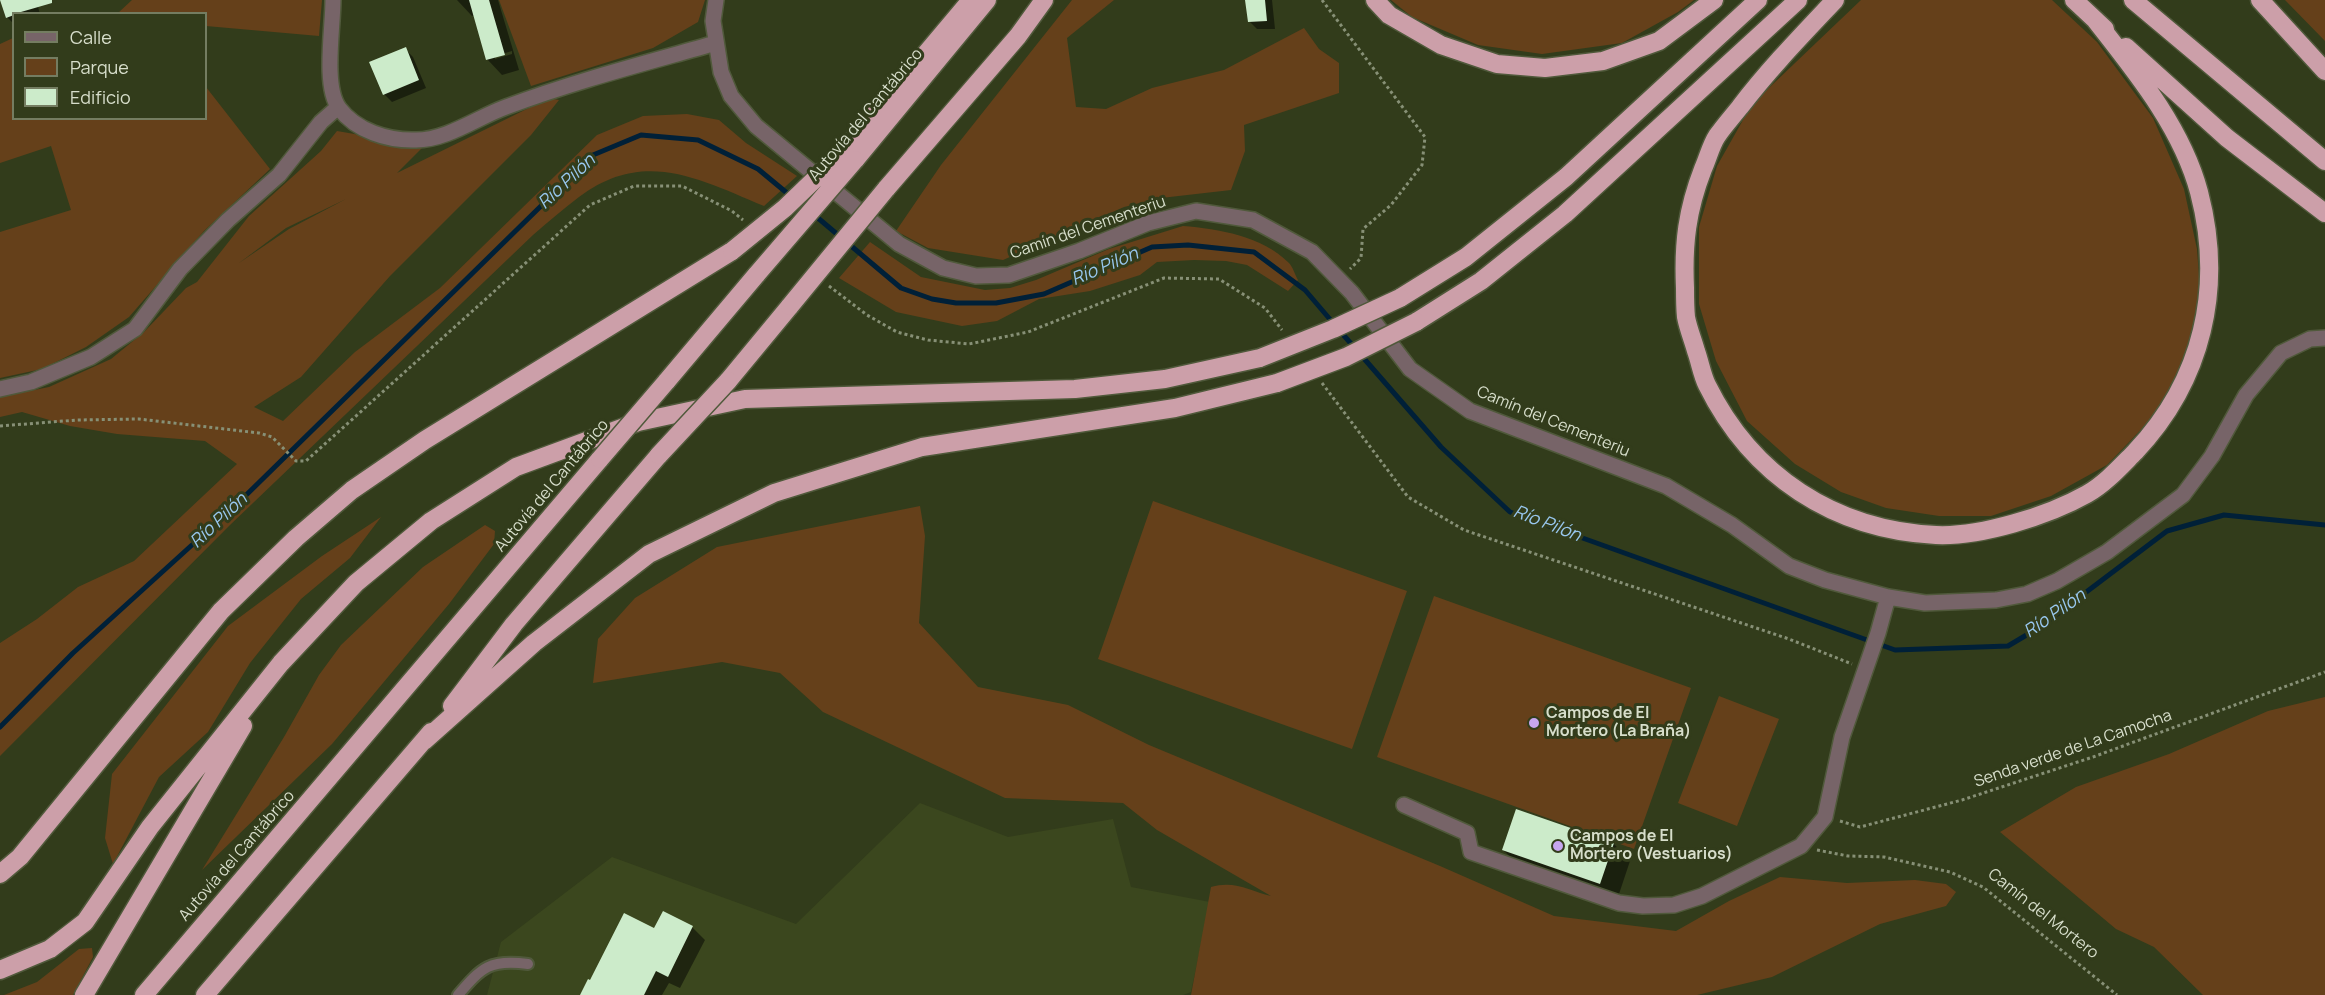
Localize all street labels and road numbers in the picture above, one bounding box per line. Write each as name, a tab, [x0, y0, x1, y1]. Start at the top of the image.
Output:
street label: Autovía del Cantábrico	[805, 45, 927, 185]
street label: Camín del Cementeriu	[1008, 192, 1168, 264]
street label: Camín del Cementeriu	[1474, 383, 1632, 461]
street label: Autovía del Cantábrico	[491, 416, 613, 556]
street label: Senda verde de La Camocha	[1972, 706, 2174, 792]
street label: Autovía del Cantábrico	[175, 787, 299, 925]
street label: Camín del Mortero	[1984, 865, 2102, 963]

